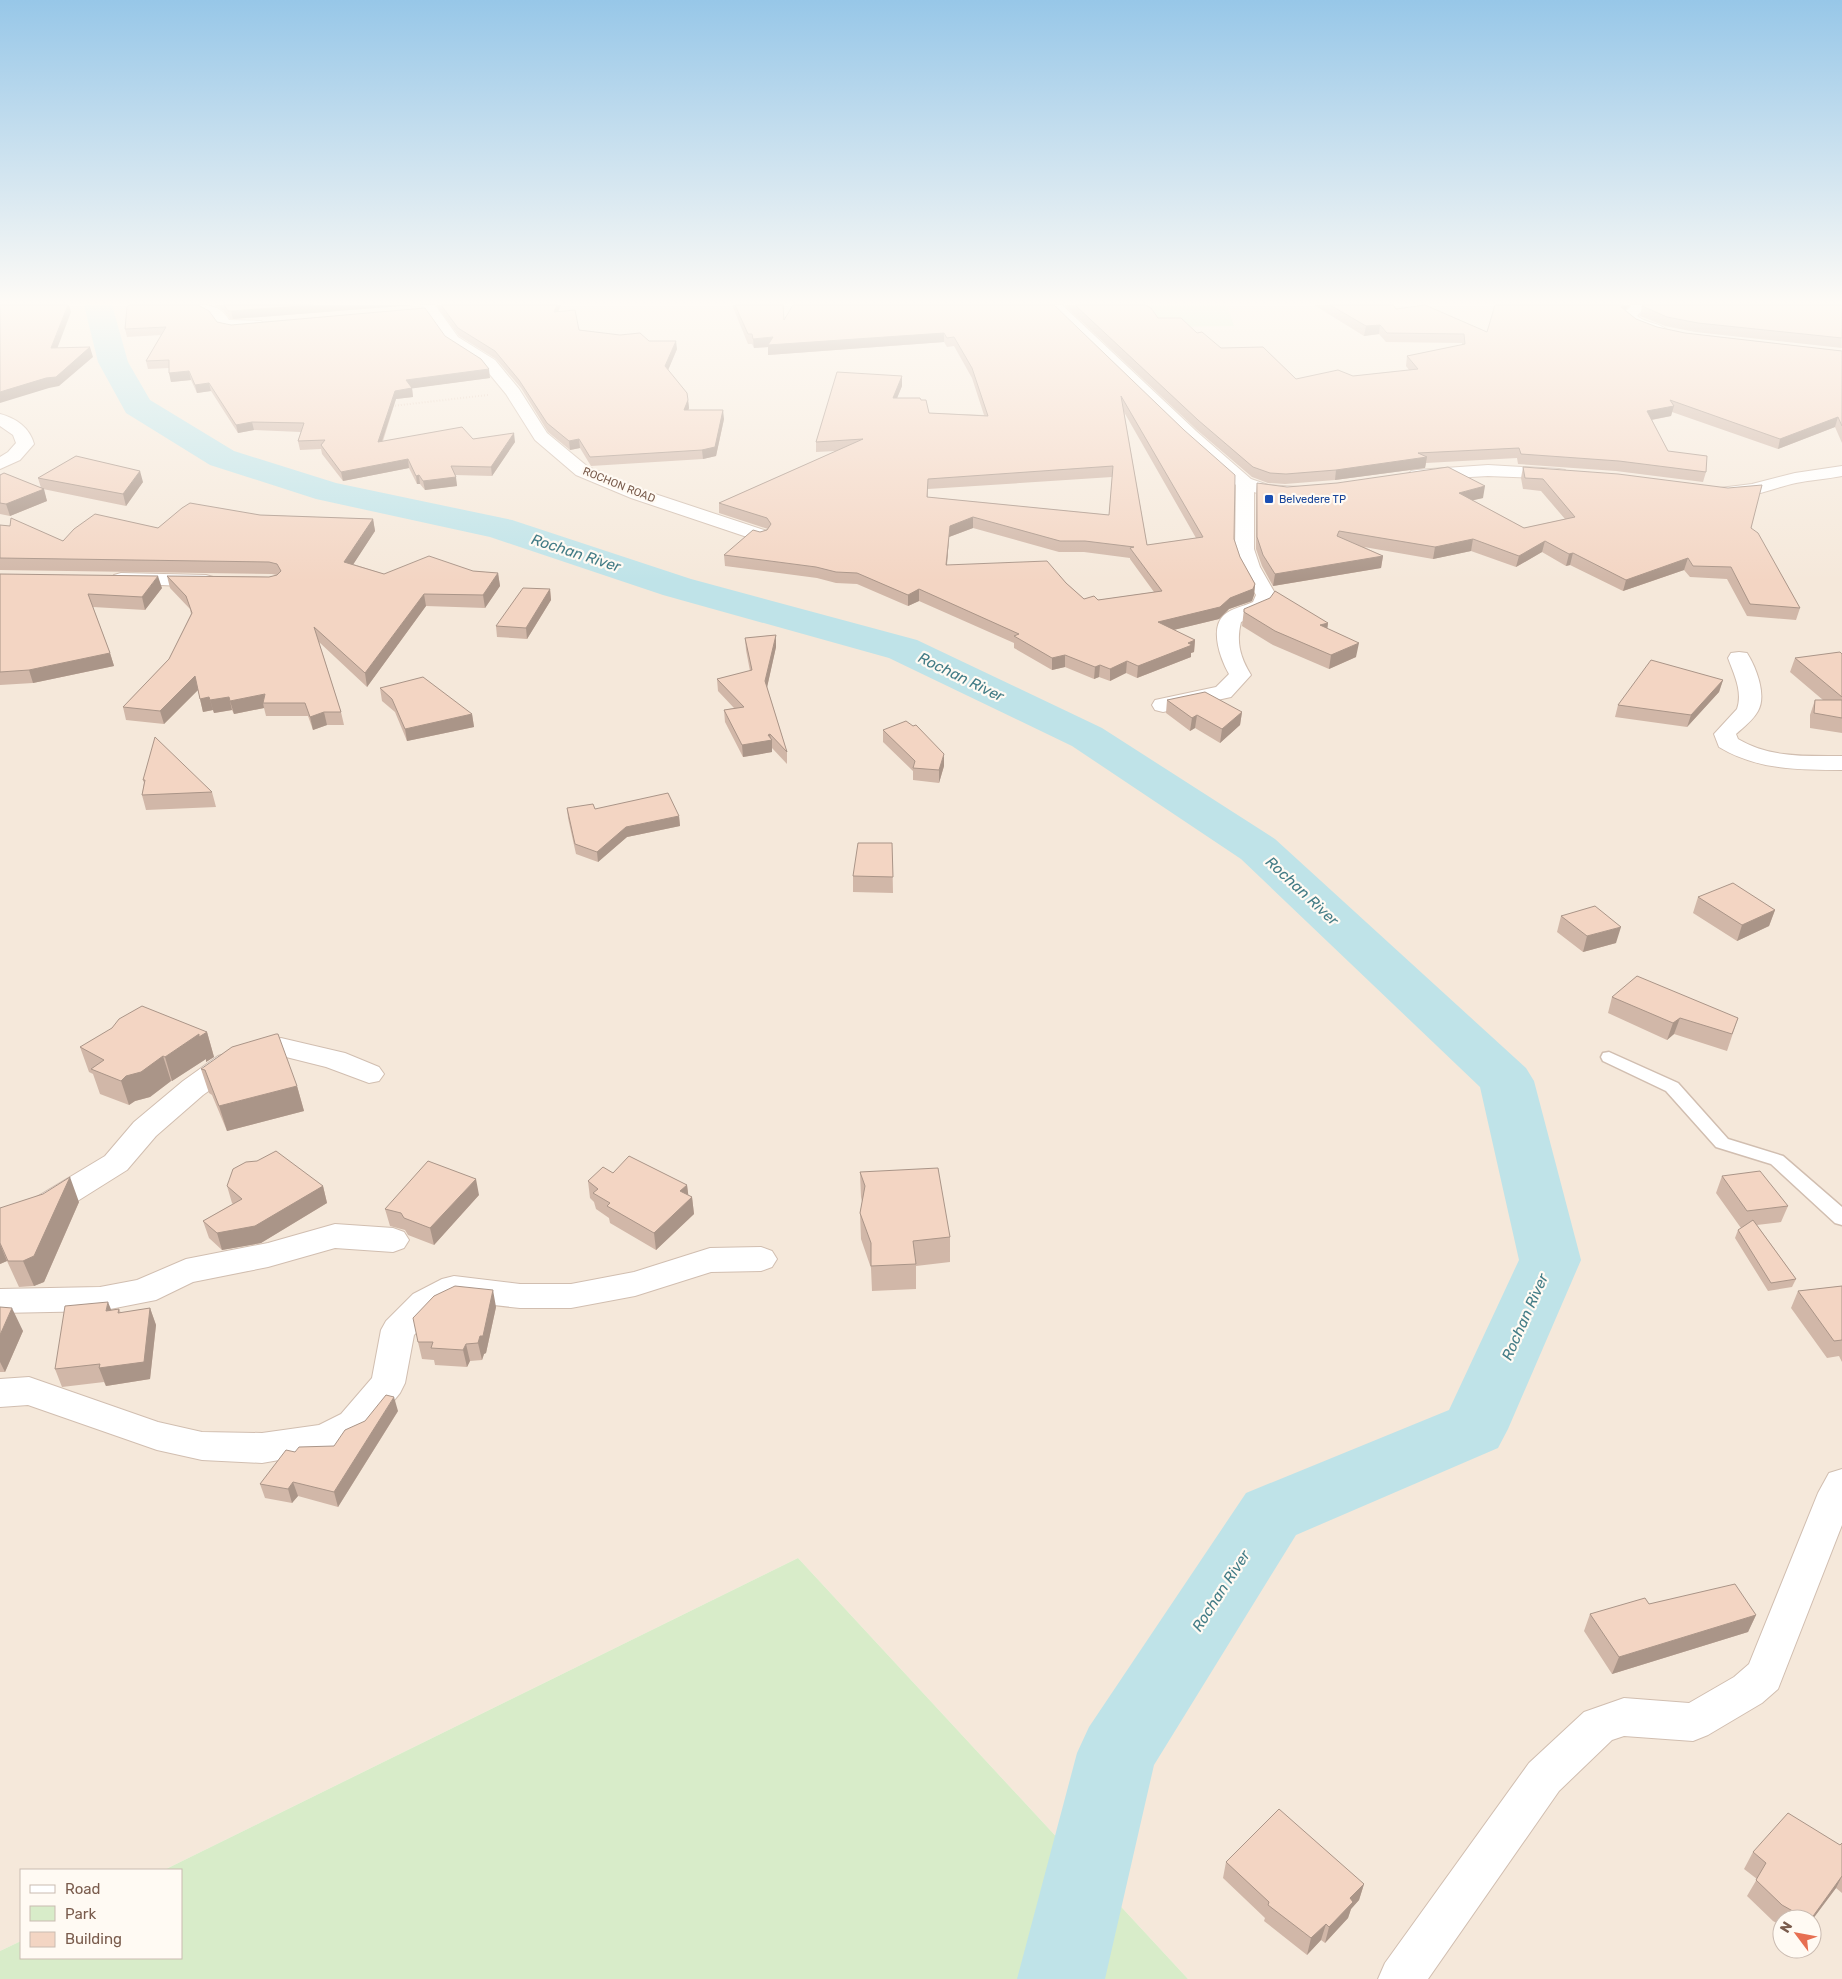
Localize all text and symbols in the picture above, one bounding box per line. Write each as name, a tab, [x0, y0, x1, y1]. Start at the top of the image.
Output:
street label: ROCHON ROAD	[581, 465, 657, 505]
marker: Belvedere TP	[1263, 493, 1275, 505]
place label: Belvedere TP	[1279, 493, 1346, 506]
water label: Rochan River	[529, 530, 624, 576]
water label: Rochan River	[915, 649, 1008, 706]
water label: Rochan River	[1262, 853, 1343, 930]
water label: Rochan River	[1498, 1270, 1553, 1363]
water label: Rochan River	[1188, 1546, 1255, 1635]
legend	[20, 1869, 182, 1959]
text: Road	[65, 1880, 101, 1898]
text: Park	[65, 1905, 96, 1923]
north arrow	[1772, 1909, 1822, 1959]
text: N	[1777, 1919, 1796, 1936]
text: Building	[65, 1930, 122, 1948]

